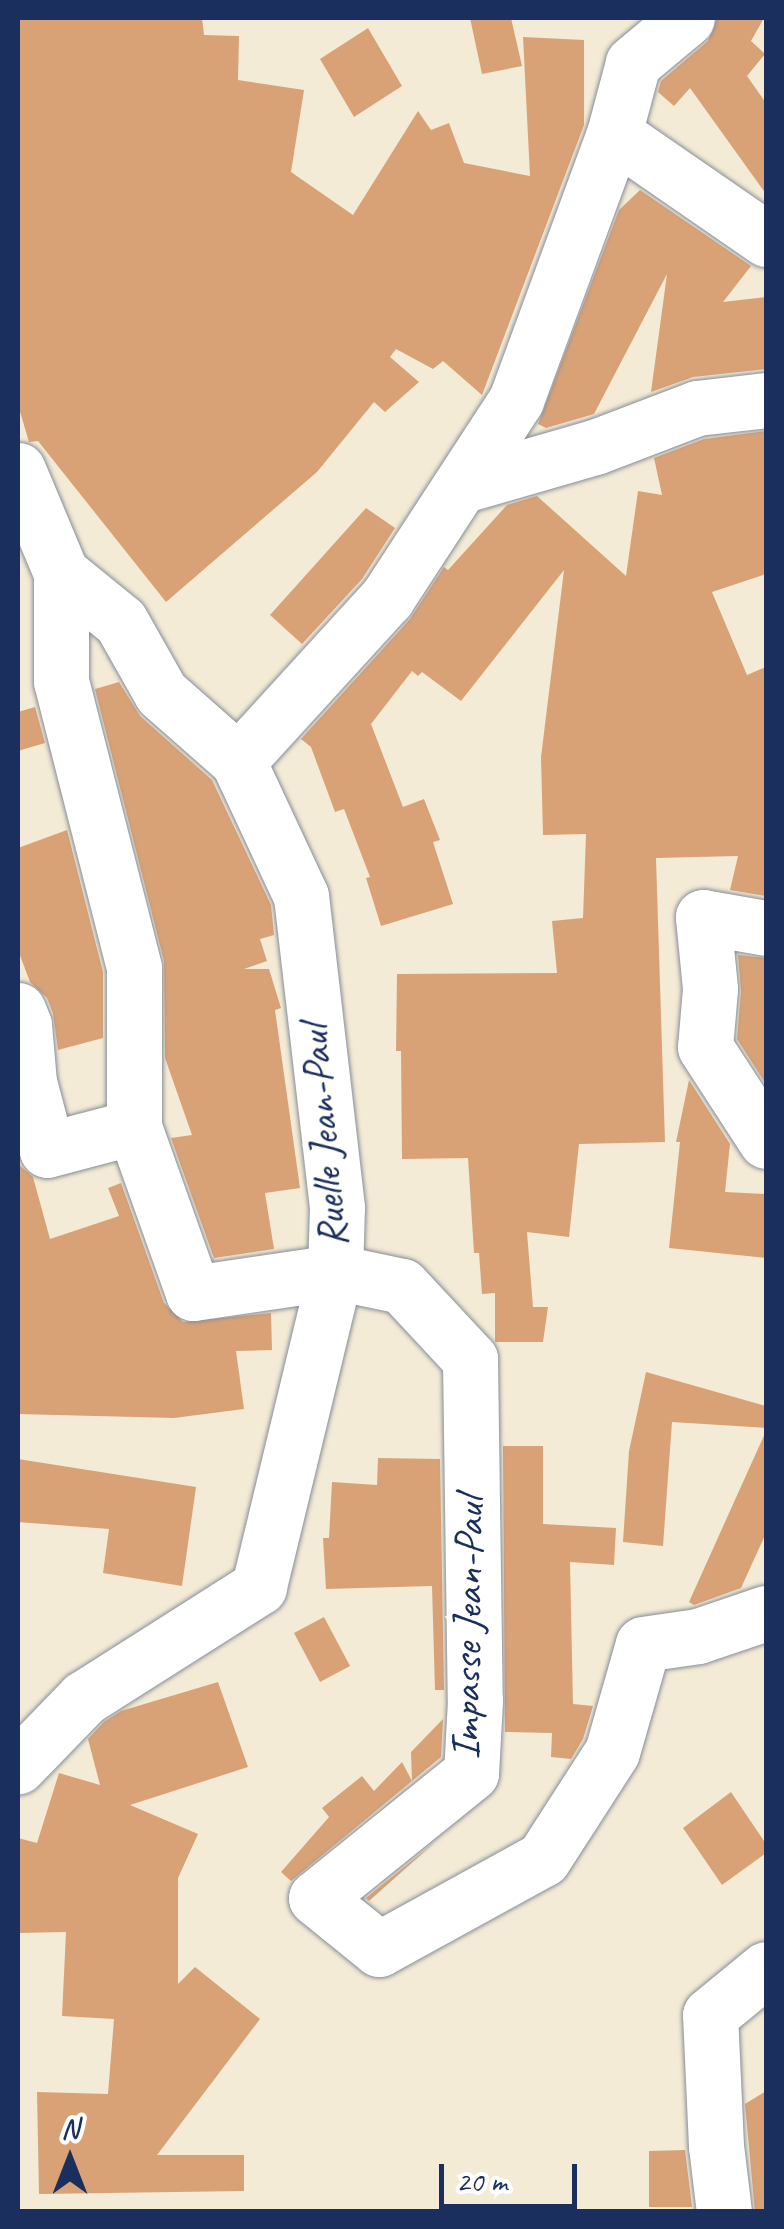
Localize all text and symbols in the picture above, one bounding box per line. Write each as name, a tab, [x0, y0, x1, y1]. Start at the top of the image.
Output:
street label: Ruelle Jean-Paul	[289, 1023, 359, 1249]
street label: Impasse Jean-Paul	[441, 1497, 495, 1759]
north arrow	[20, 2109, 120, 2209]
text: N	[61, 2111, 79, 2146]
scale bar	[444, 2144, 582, 2206]
text: 20 m	[456, 2162, 507, 2200]

